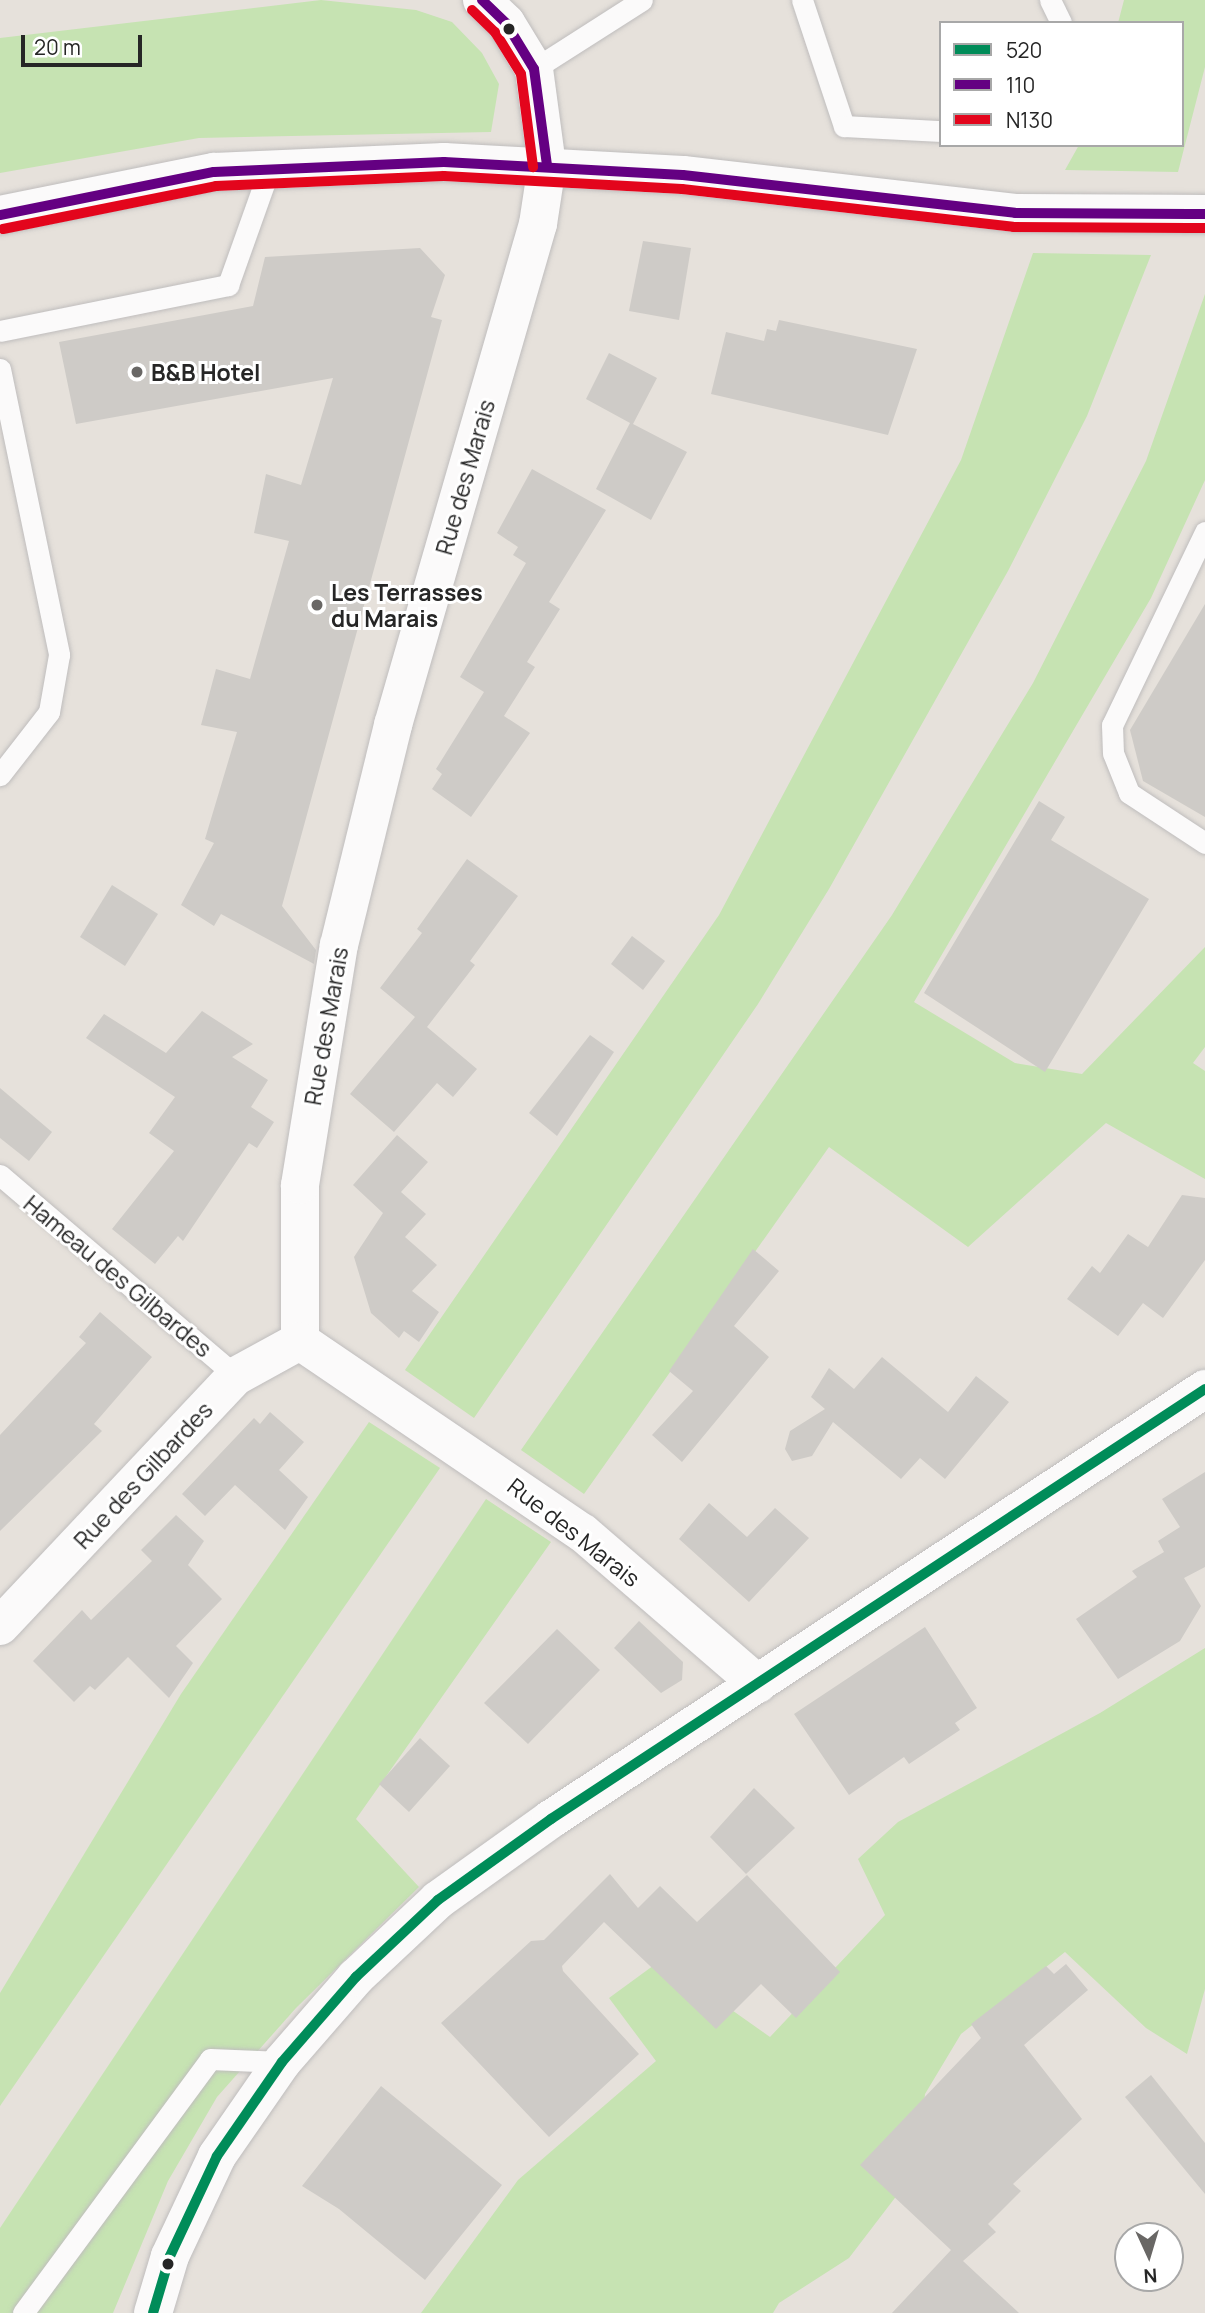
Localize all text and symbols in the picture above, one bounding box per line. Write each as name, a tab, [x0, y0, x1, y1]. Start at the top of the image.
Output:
scale bar	[24, 21, 145, 65]
legend	[939, 21, 1184, 147]
unlabelled marker	[502, 22, 516, 36]
text: 20 m	[34, 33, 81, 61]
text: 520	[1006, 36, 1042, 64]
text: 110	[1006, 71, 1035, 99]
text: N130	[1006, 106, 1053, 134]
place label: B&B Hotel	[151, 358, 260, 386]
marker: B&B Hotel	[129, 364, 145, 380]
street label: Rue des Marais	[430, 396, 500, 558]
place label: Les Terrasses du Marais	[331, 578, 483, 632]
marker: Les Terrasses du Marais	[309, 597, 325, 613]
street label: Rue des Marais	[299, 945, 353, 1107]
street label: Hameau des Gilbardes	[19, 1189, 217, 1363]
street label: Rue des Gilbardes	[68, 1396, 218, 1554]
street label: Rue des Marais	[502, 1472, 646, 1592]
north arrow	[1114, 2222, 1184, 2292]
unlabelled marker	[161, 2257, 175, 2271]
text: N	[1143, 2263, 1158, 2289]

